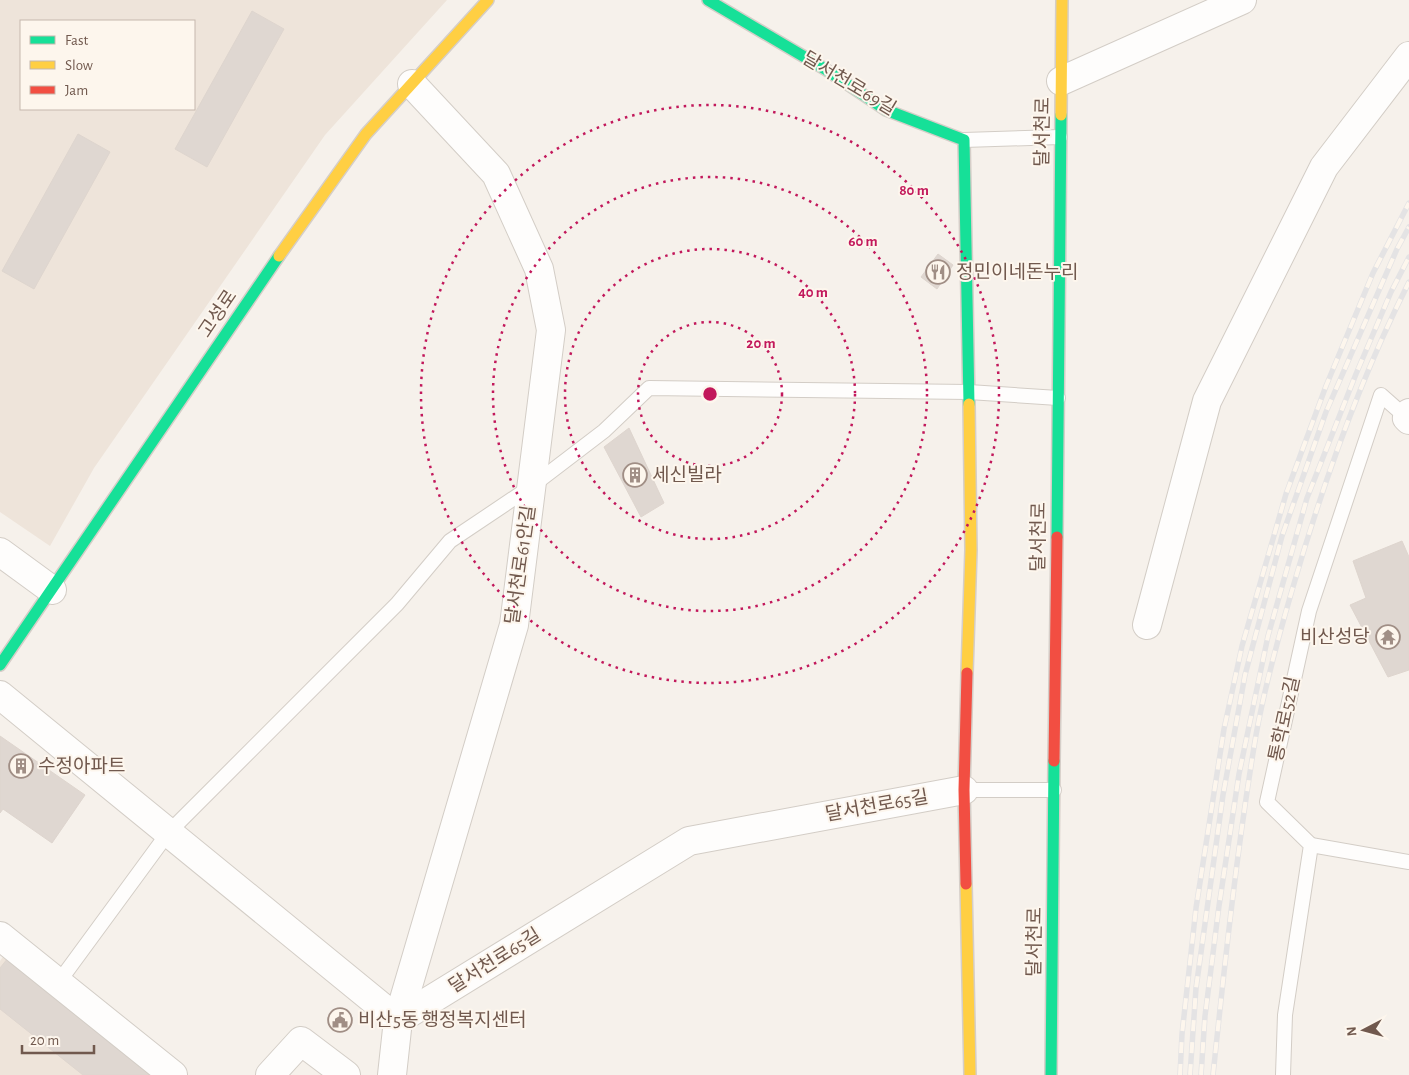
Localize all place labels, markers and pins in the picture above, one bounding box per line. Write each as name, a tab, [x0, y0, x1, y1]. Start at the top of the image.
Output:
restaurant icon: 정민이네돈누리	[925, 259, 951, 285]
place label: 정민이네돈누리	[956, 262, 1078, 282]
centre of rings	[701, 385, 719, 403]
building icon: 세신빌라	[622, 462, 648, 488]
place label: 세신빌라	[652, 465, 722, 485]
temple icon: 비산성당	[1375, 624, 1401, 650]
place label: 비산성당	[1300, 627, 1370, 647]
building icon: 수정아파트	[8, 753, 34, 779]
place label: 수정아파트	[38, 756, 125, 776]
public building icon: 비산5동 행정복지센터	[327, 1007, 353, 1033]
place label: 비산5동 행정복지센터	[358, 1010, 526, 1030]

